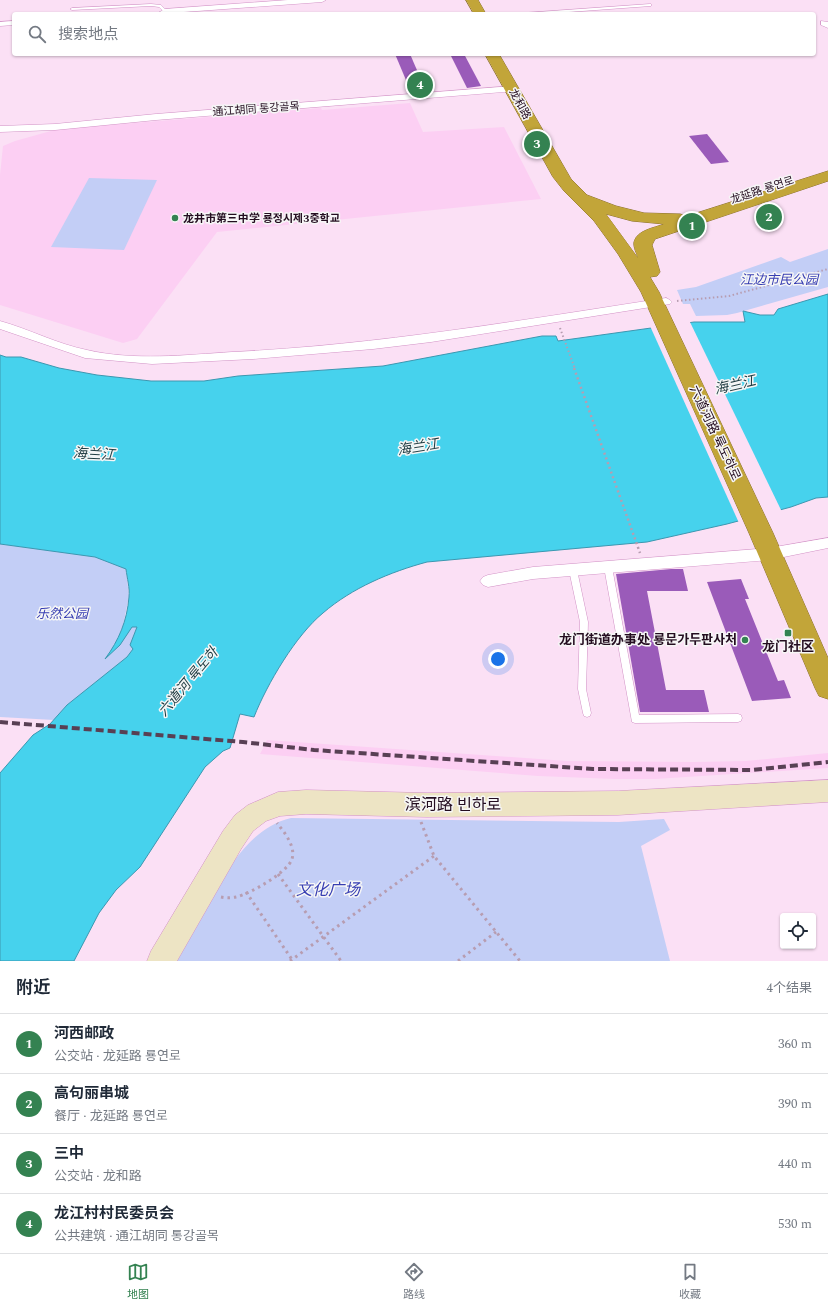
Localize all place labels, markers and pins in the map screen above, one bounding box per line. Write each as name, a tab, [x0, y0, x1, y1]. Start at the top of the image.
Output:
pin: 4	[407, 70, 433, 100]
pin: 3	[524, 129, 550, 159]
pin: 2	[756, 202, 782, 232]
place label: 龙井市第三中学 룡정시제3중학교	[183, 210, 340, 227]
pin: 1	[679, 211, 705, 241]
marker: 龙井市第三中学 룡정시제3중학교	[170, 213, 180, 223]
marker: 龙门社区	[783, 628, 793, 638]
place label: 龙门街道办事处 룡문가두판사처	[559, 630, 737, 650]
marker: 龙门街道办事处 룡문가두판사처	[740, 635, 750, 645]
place label: 龙门社区	[762, 637, 814, 657]

